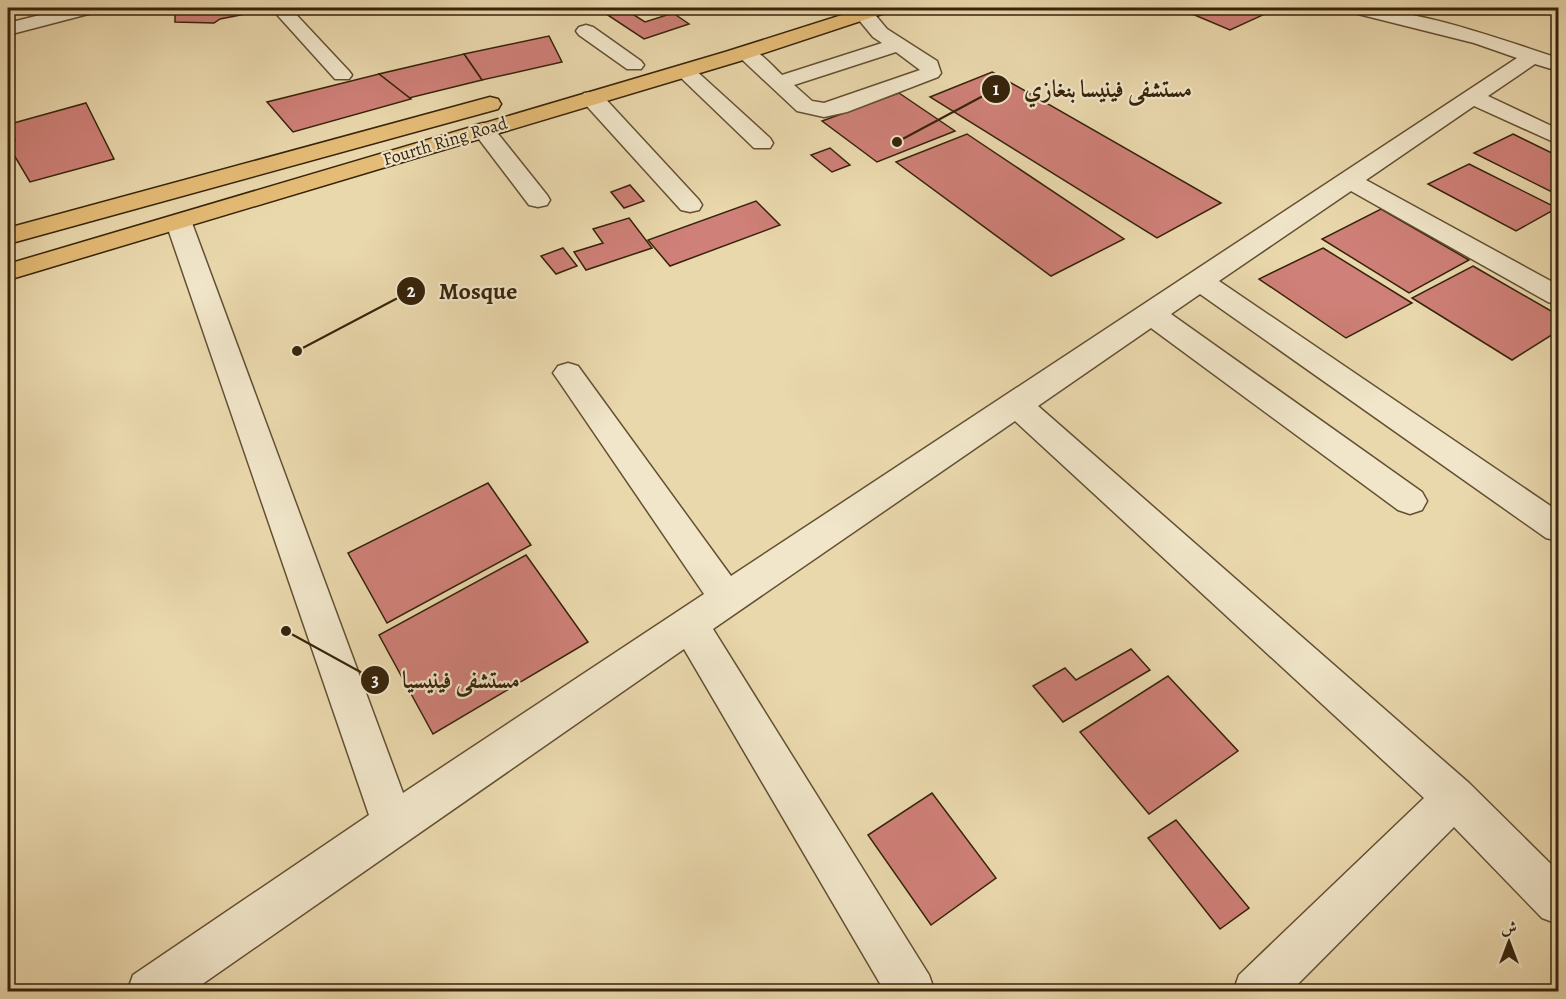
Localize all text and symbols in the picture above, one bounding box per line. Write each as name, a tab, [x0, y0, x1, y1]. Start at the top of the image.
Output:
callout: مستشفى فينيسا بنغازي	[981, 68, 1204, 110]
text: مستشفى فينيسا بنغازي	[1024, 73, 1192, 108]
text: 1	[993, 77, 1000, 101]
street label: Fourth Ring Road	[380, 111, 510, 171]
callout: Mosque	[396, 270, 529, 312]
text: Mosque	[439, 275, 517, 307]
text: 2	[407, 279, 416, 303]
callout: مستشفى فينيسيا	[360, 659, 532, 701]
text: مستشفى فينيسيا	[402, 664, 520, 697]
text: 3	[371, 668, 379, 692]
north arrow	[1479, 912, 1539, 972]
text: ش	[1501, 917, 1517, 939]

